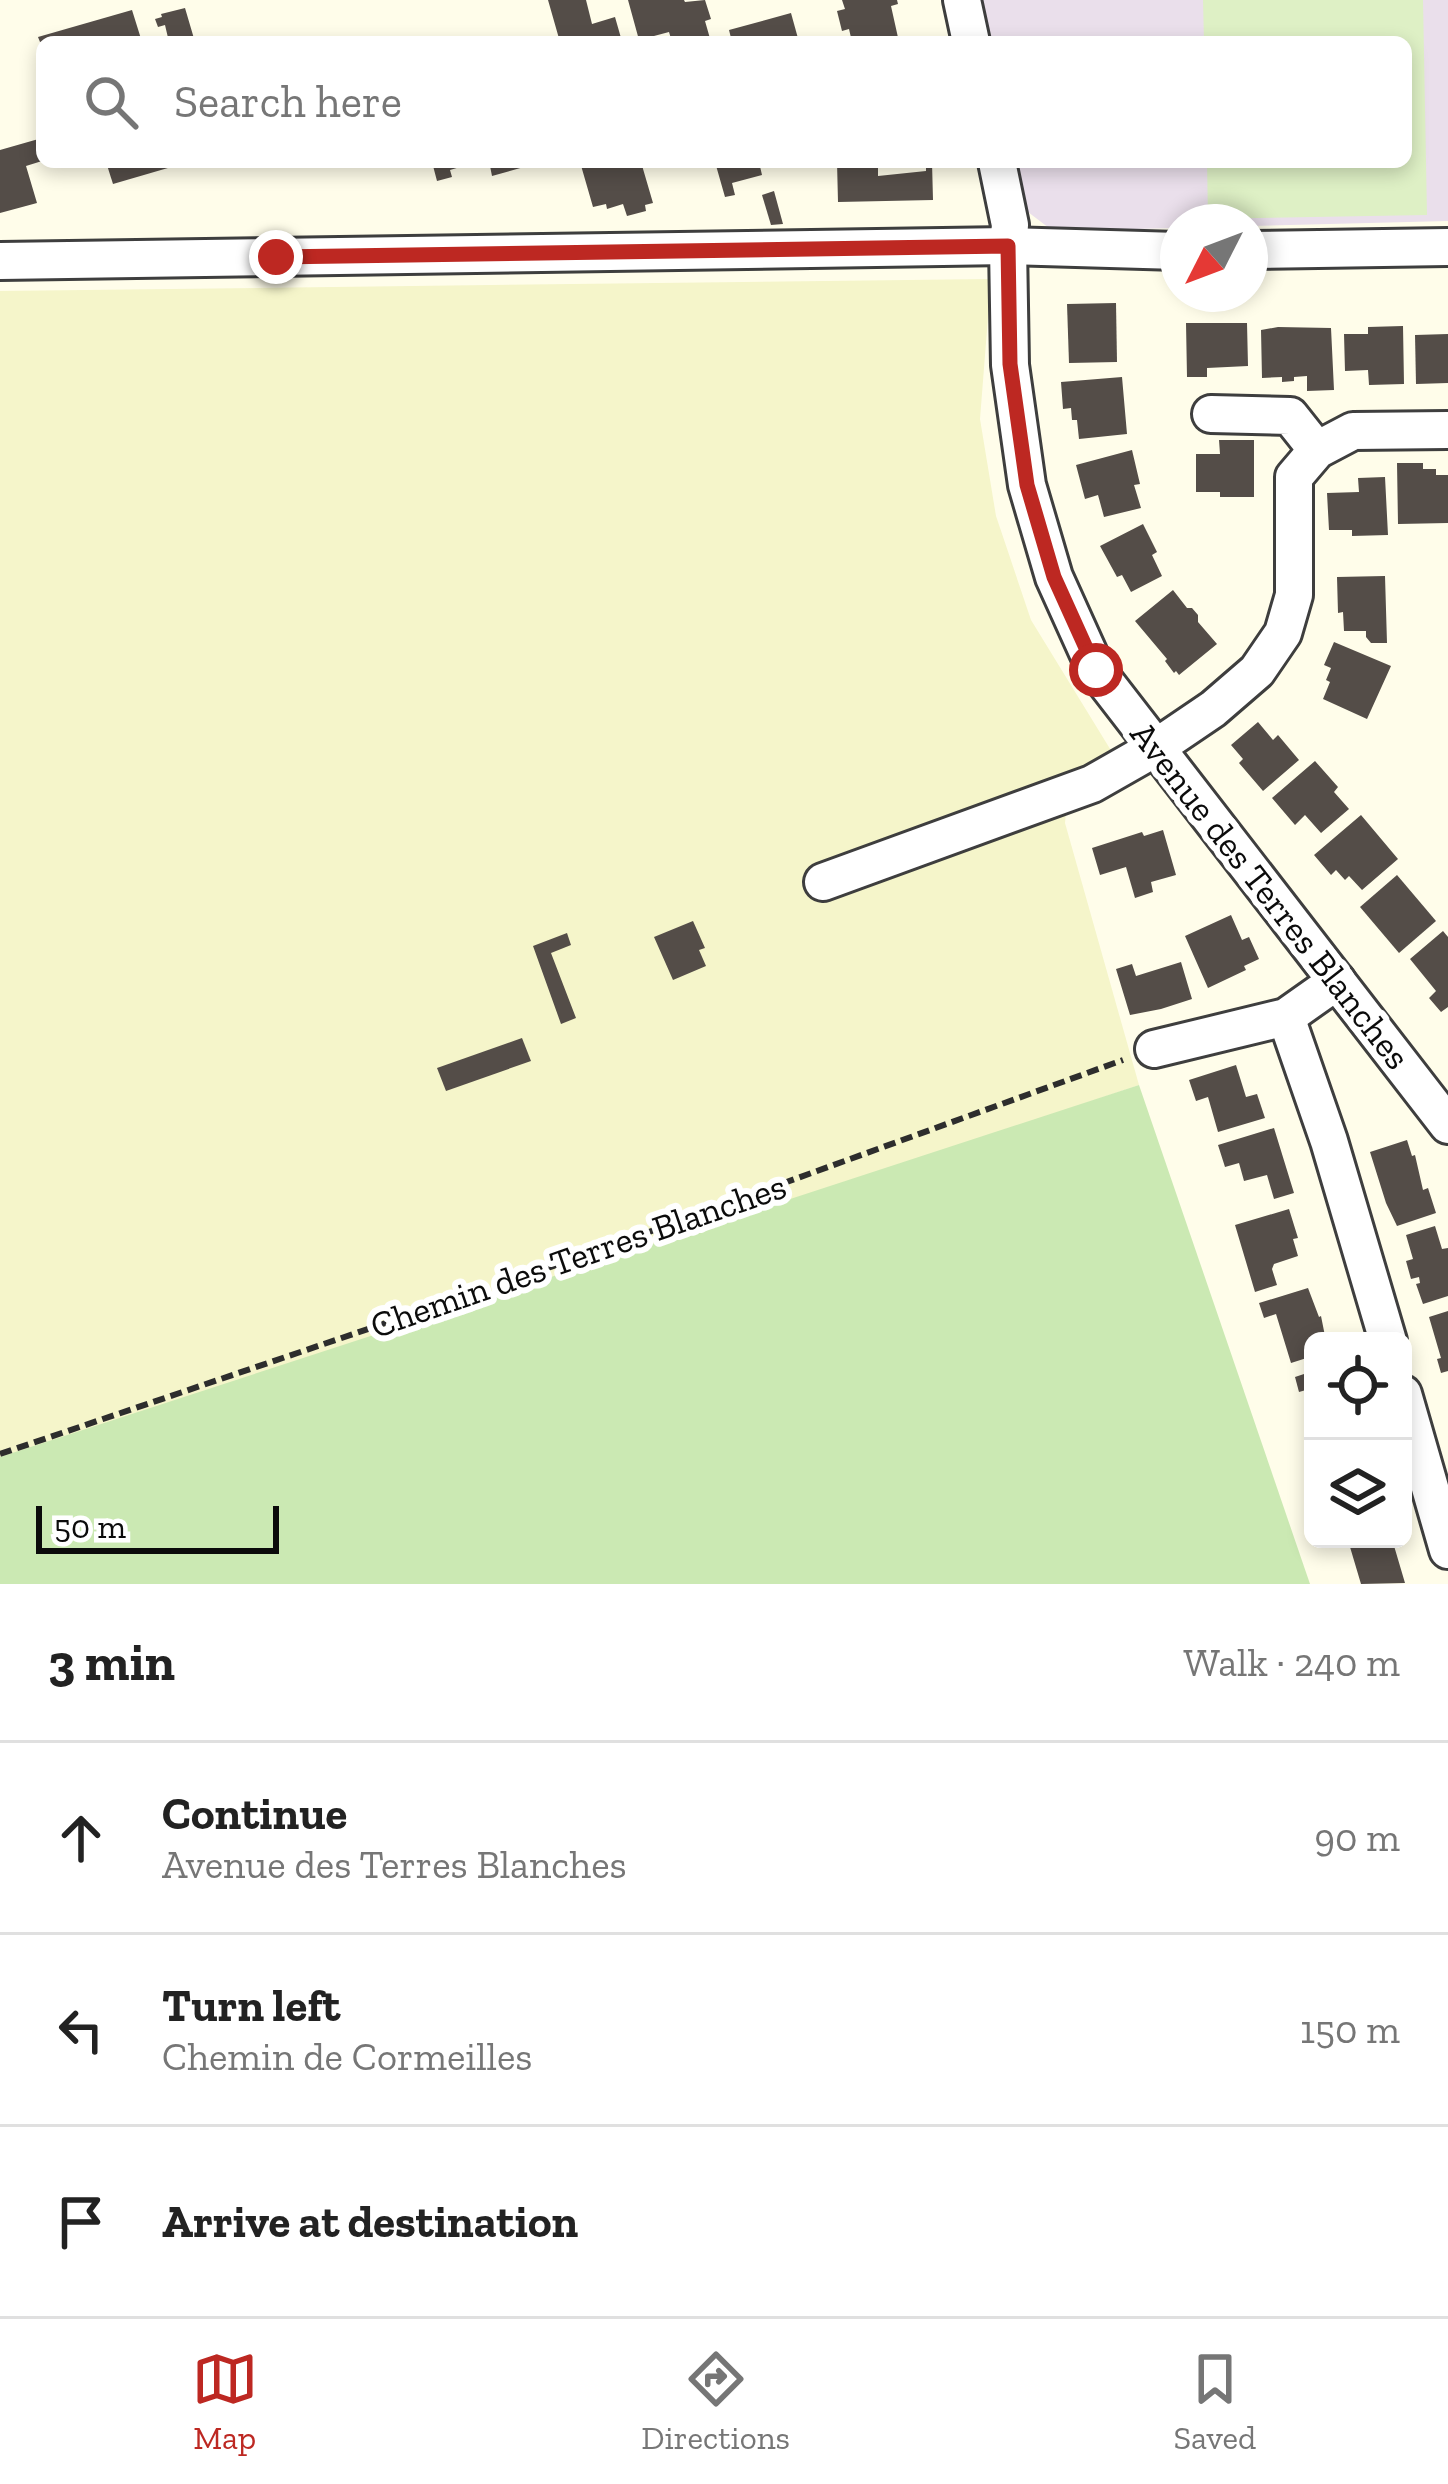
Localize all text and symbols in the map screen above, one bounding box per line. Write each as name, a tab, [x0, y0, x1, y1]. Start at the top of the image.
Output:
search box	[36, 36, 1412, 168]
icon: search	[78, 69, 144, 135]
text: Search here	[174, 75, 402, 129]
north arrow	[1160, 204, 1268, 312]
route end	[249, 230, 303, 284]
route start	[1069, 643, 1123, 697]
street label: Avenue des Terres Blanches	[1122, 713, 1420, 1078]
street label: Chemin des Terres Blanches	[365, 1164, 792, 1347]
map controls	[1304, 1332, 1412, 1548]
button: locate	[1304, 1332, 1412, 1440]
button: layers	[1304, 1440, 1412, 1548]
scale bar	[36, 1500, 279, 1553]
text: 50 m	[54, 1507, 126, 1546]
text: 3 min	[48, 1632, 175, 1693]
text: Walk · 240 m	[1183, 1639, 1400, 1686]
text: Continue	[162, 1787, 347, 1841]
icon: ahead	[48, 1805, 114, 1871]
text: 90 m	[1314, 1814, 1400, 1861]
text: Avenue des Terres Blanches	[162, 1841, 627, 1888]
text: Turn left	[162, 1979, 340, 2033]
icon: left	[48, 1997, 114, 2063]
text: 150 m	[1300, 2006, 1400, 2053]
text: Chemin de Cormeilles	[162, 2033, 532, 2080]
icon: arrive	[48, 2189, 114, 2255]
text: Arrive at destination	[162, 2195, 578, 2249]
tab: Map	[192, 2346, 258, 2457]
tab: Directions	[641, 2346, 790, 2457]
tab: Saved	[1174, 2346, 1256, 2457]

